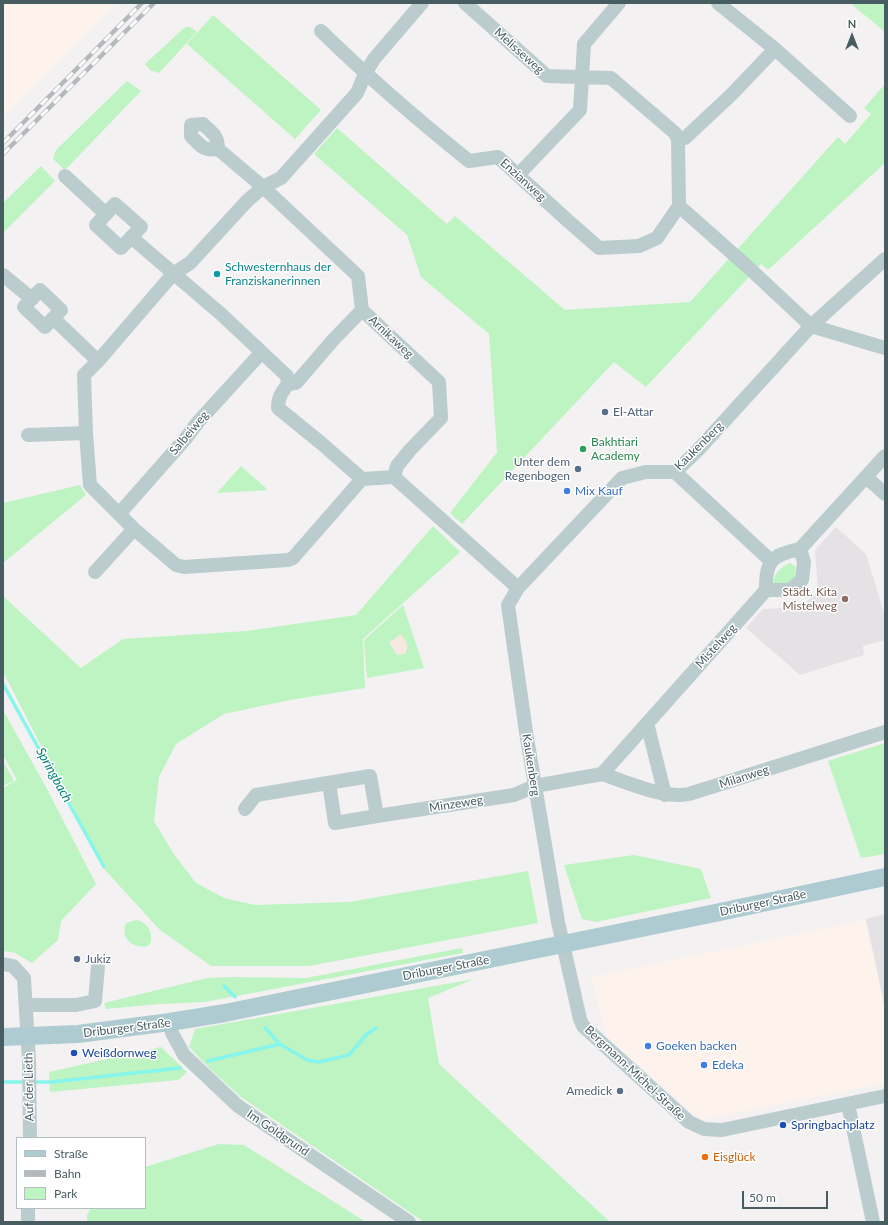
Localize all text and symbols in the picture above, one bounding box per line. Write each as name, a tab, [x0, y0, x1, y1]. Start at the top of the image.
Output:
north arrow	[832, 16, 872, 56]
text: N	[848, 17, 856, 30]
street label: Melisseweg	[491, 25, 547, 77]
street label: Enzianweg	[497, 156, 549, 204]
place label: Schwesternhaus der Franziskanerinnen	[225, 260, 331, 288]
marker: Schwesternhaus der Franziskanerinnen	[212, 269, 222, 279]
street label: Arnikaweg	[366, 313, 416, 361]
place label: El-Attar	[613, 405, 653, 419]
marker: El-Attar	[600, 407, 610, 417]
street label: Salbeiweg	[166, 408, 212, 458]
street label: Kaukenberg	[672, 419, 726, 473]
place label: Bakhtiari Academy	[591, 435, 640, 463]
marker: Bakhtiari Academy	[578, 444, 588, 454]
place label: Unter dem Regenbogen	[505, 455, 570, 483]
marker: Unter dem Regenbogen	[573, 464, 583, 474]
place label: Mix Kauf	[575, 484, 623, 498]
marker: Mix Kauf	[562, 486, 572, 496]
place label: Städt. Kita Mistelweg	[782, 585, 837, 613]
marker: Städt. Kita Mistelweg	[840, 594, 850, 604]
street label: Mistelweg	[692, 621, 740, 671]
street label: Kaukenberg	[519, 733, 543, 797]
water label: Springbach	[33, 745, 75, 805]
street label: Milanweg	[717, 762, 771, 792]
street label: Minzeweg	[428, 793, 484, 815]
street label: Driburger Straße	[719, 887, 807, 919]
place label: Jukiz	[85, 952, 111, 966]
street label: Driburger Straße	[401, 953, 491, 983]
marker: Jukiz	[72, 954, 82, 964]
street label: Driburger Straße	[83, 1015, 171, 1041]
street label: Bergmann-Michel-Straße	[582, 1023, 688, 1123]
place label: Goeken backen	[656, 1039, 737, 1053]
marker: Goeken backen	[643, 1041, 653, 1051]
place label: Weißdornweg	[82, 1046, 156, 1060]
marker: Weißdornweg	[69, 1048, 79, 1058]
street label: Auf der Lieth	[21, 1052, 37, 1122]
place label: Edeka	[712, 1058, 744, 1072]
marker: Edeka	[699, 1060, 709, 1070]
place label: Amedick	[566, 1084, 612, 1098]
marker: Amedick	[615, 1086, 625, 1096]
street label: Im Goldgrund	[244, 1107, 312, 1159]
place label: Springbachplatz	[791, 1118, 875, 1132]
marker: Springbachplatz	[778, 1120, 788, 1130]
legend	[16, 1137, 146, 1209]
text: Straße	[54, 1146, 88, 1161]
place label: Eisglück	[713, 1150, 756, 1164]
marker: Eisglück	[700, 1152, 710, 1162]
text: Bahn	[54, 1166, 81, 1181]
scale bar	[744, 1183, 830, 1209]
text: Park	[54, 1186, 77, 1201]
text: 50 m	[749, 1190, 776, 1205]

